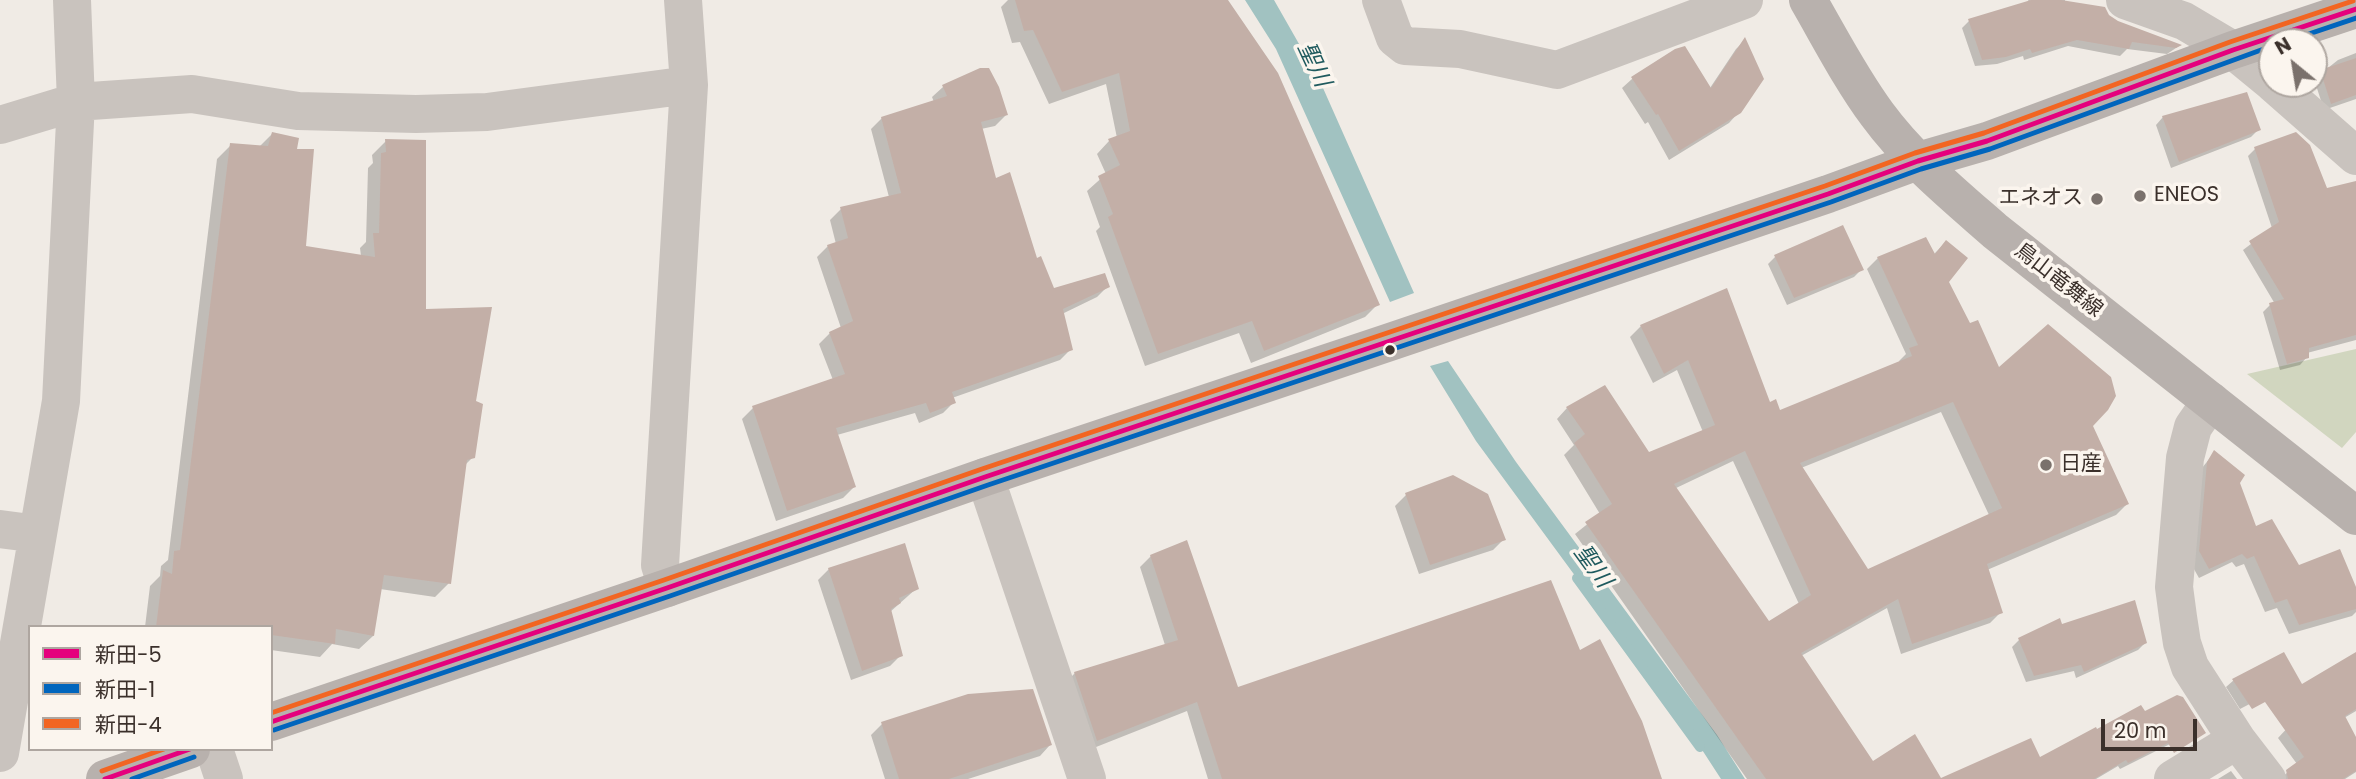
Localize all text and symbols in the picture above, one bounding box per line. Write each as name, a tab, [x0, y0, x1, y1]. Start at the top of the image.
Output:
north arrow	[2258, 28, 2328, 98]
text: N	[2270, 31, 2296, 61]
water label: 聖川	[1291, 38, 1335, 92]
place label: ENEOS	[2154, 183, 2219, 209]
place label: エネオス	[1999, 186, 2083, 212]
marker: ENEOS	[2132, 188, 2148, 204]
marker: エネオス	[2089, 191, 2105, 207]
street label: 鳥山竜舞線	[2009, 239, 2107, 323]
unlabelled marker	[1383, 343, 1397, 357]
place label: 日産	[2060, 452, 2102, 478]
marker: 日産	[2038, 457, 2054, 473]
water label: 聖川	[1567, 540, 1617, 594]
legend	[28, 625, 273, 751]
text: 新田-5	[95, 640, 162, 669]
text: 新田-1	[95, 675, 155, 704]
scale bar	[2104, 706, 2200, 750]
text: 新田-4	[95, 710, 162, 739]
text: 20 m	[2114, 716, 2167, 745]

